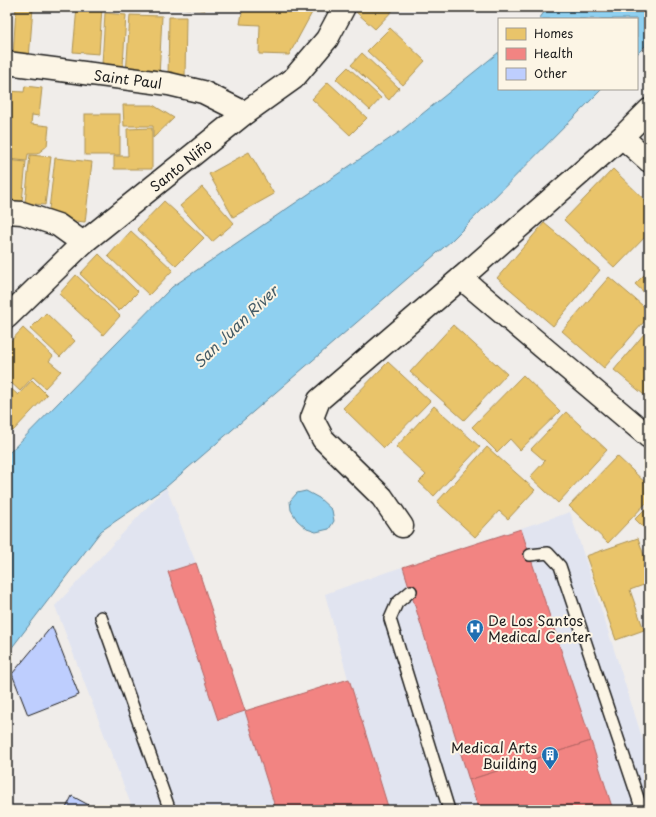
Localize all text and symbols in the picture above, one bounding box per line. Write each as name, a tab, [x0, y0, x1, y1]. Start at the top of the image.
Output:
legend	[498, 18, 638, 90]
text: Homes	[534, 24, 573, 42]
text: Health	[534, 44, 573, 62]
street label: Saint Paul	[93, 64, 163, 93]
text: Other	[534, 64, 567, 82]
street label: Santo Niño	[145, 133, 216, 196]
water label: San Juan River	[187, 278, 284, 373]
place label: De Los Santos Medical Center	[488, 610, 591, 647]
hospital icon: De Los Santos Medical Center	[465, 618, 485, 643]
place label: Medical Arts Building	[451, 737, 537, 774]
building icon: Medical Arts Building	[540, 745, 560, 770]

